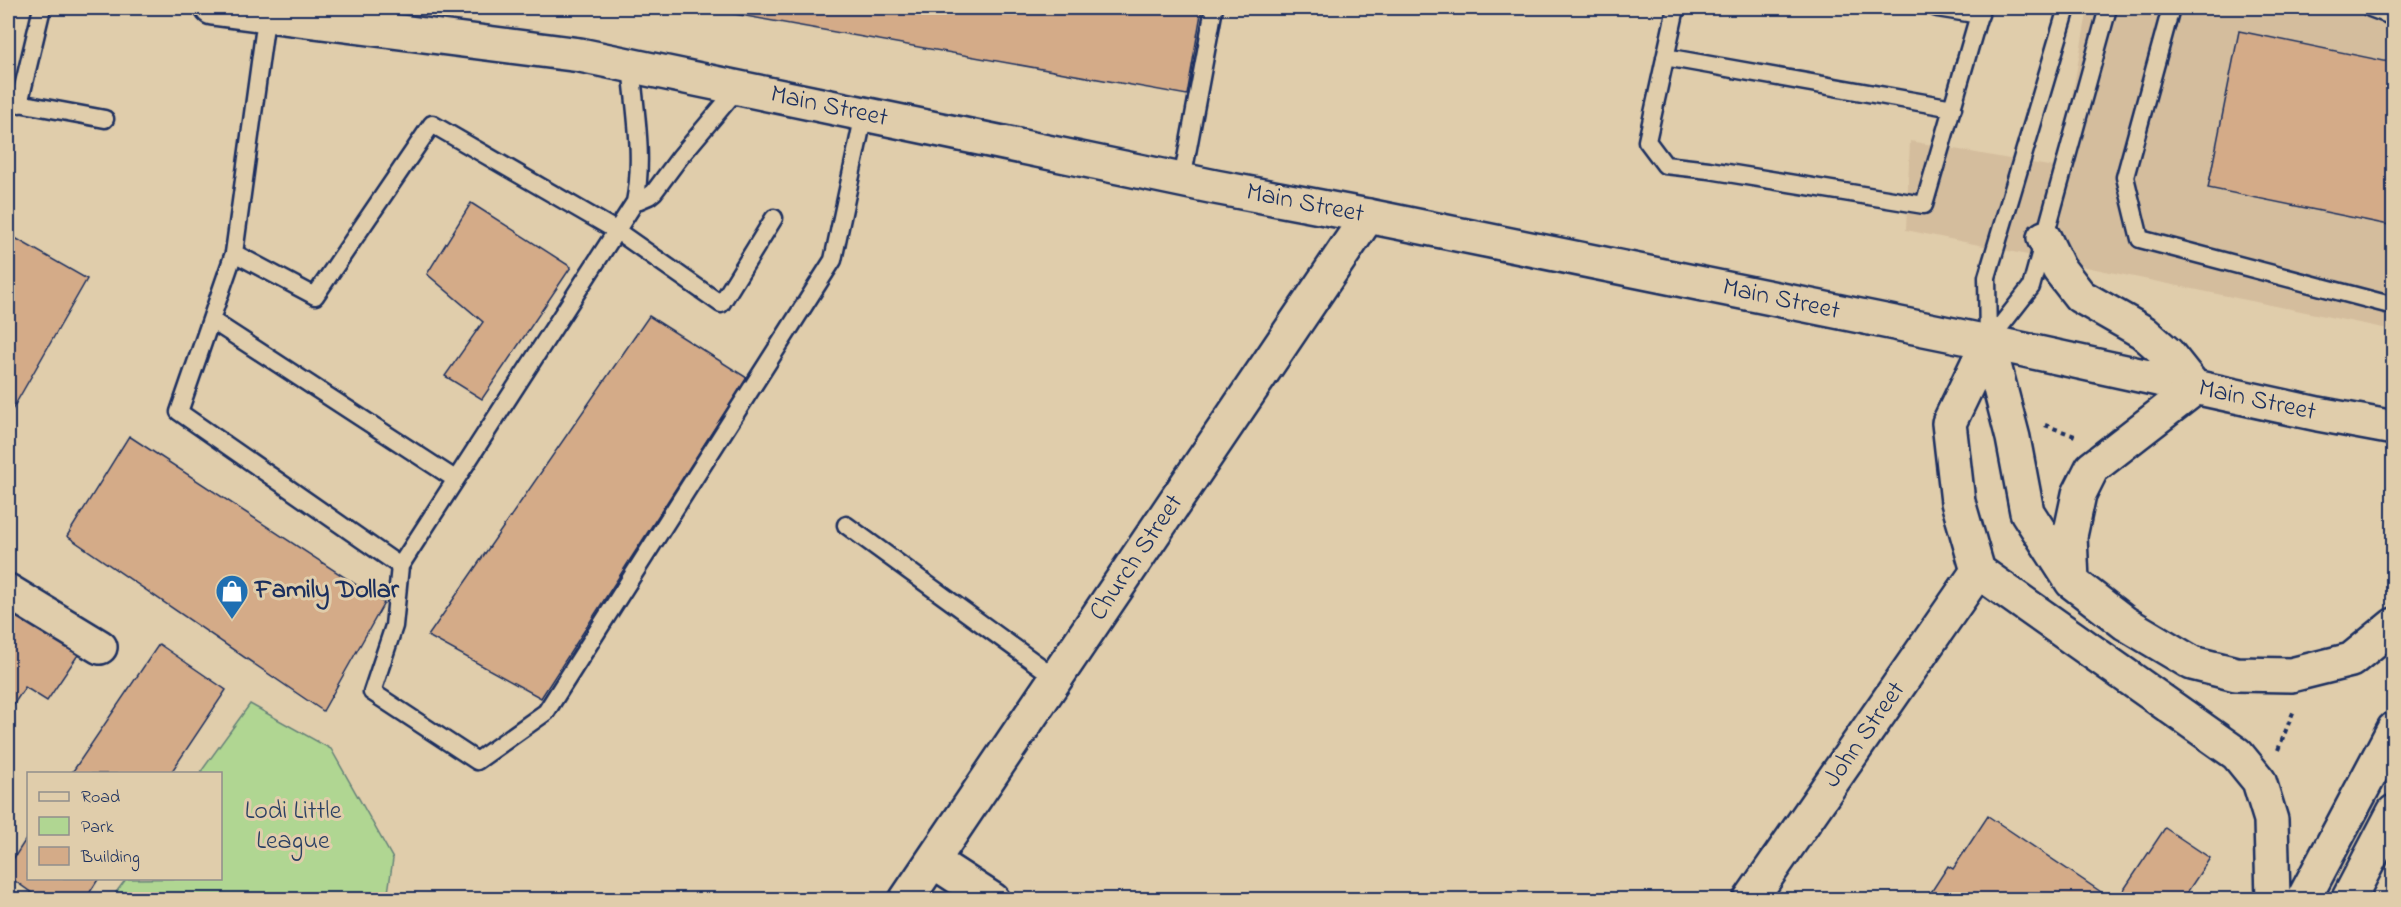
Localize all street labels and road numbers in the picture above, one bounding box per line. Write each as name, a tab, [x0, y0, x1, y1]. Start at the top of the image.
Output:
street label: Main Street	[767, 76, 892, 138]
street label: Main Street	[1243, 174, 1367, 234]
street label: Main Street	[1719, 269, 1844, 331]
street label: Main Street	[2195, 370, 2320, 432]
street label: Church Street	[1081, 487, 1194, 629]
street label: John Street	[1814, 674, 1916, 796]

